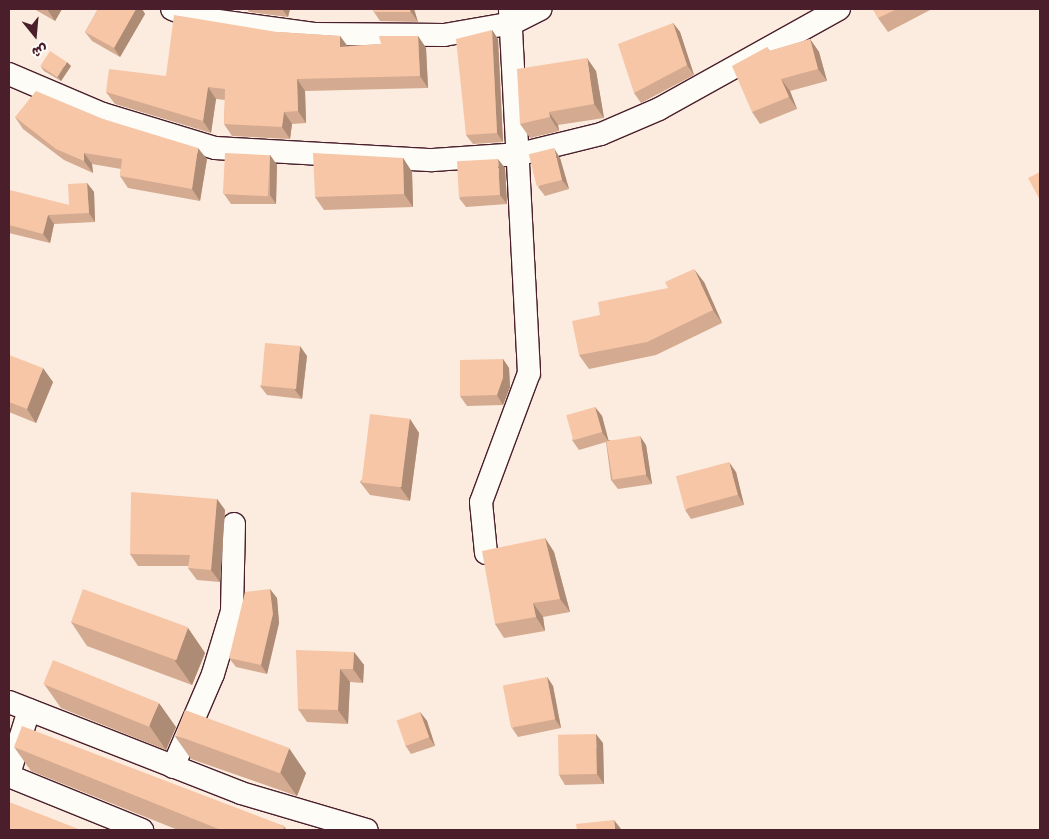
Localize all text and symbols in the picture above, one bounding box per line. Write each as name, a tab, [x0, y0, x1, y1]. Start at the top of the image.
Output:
north arrow	[10, 10, 60, 60]
text: ش	[29, 38, 50, 62]

